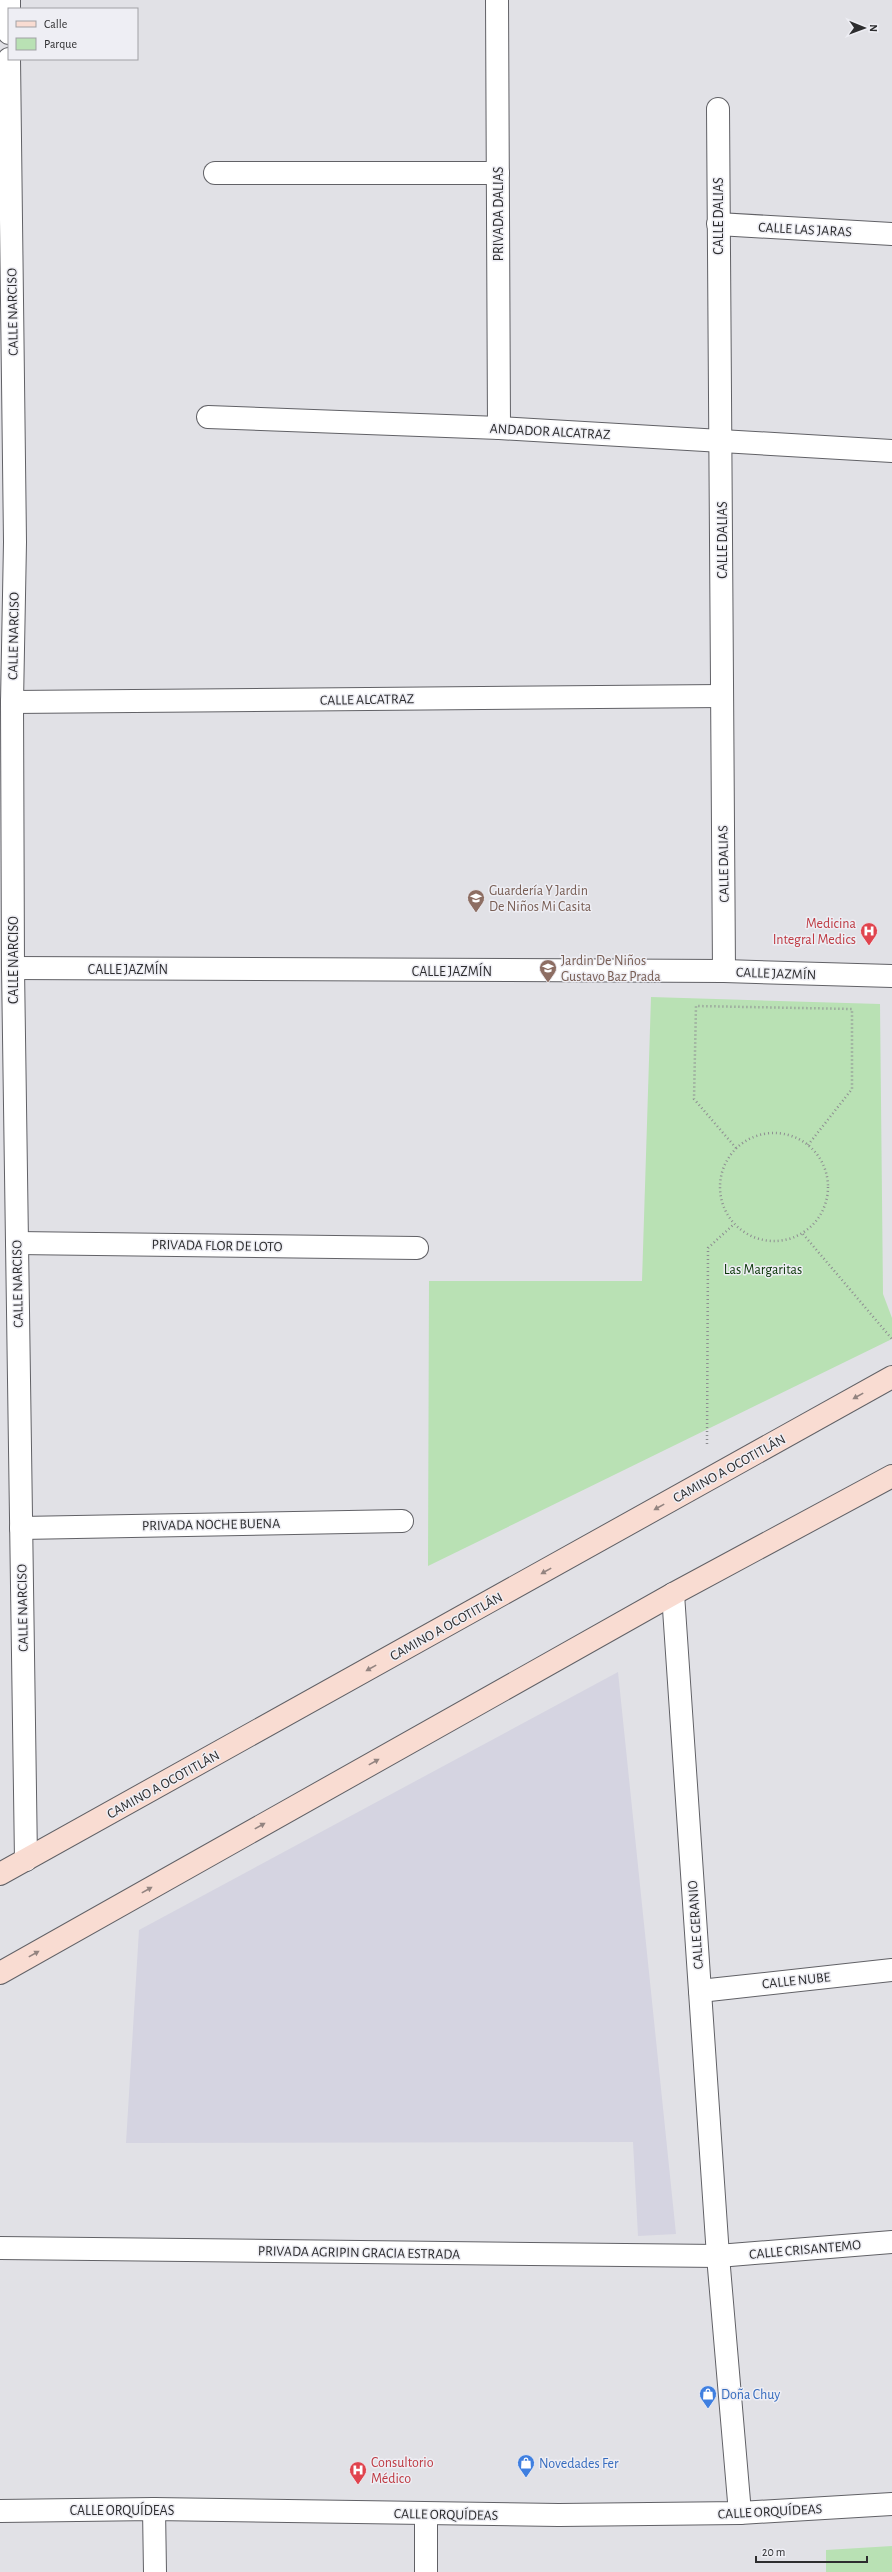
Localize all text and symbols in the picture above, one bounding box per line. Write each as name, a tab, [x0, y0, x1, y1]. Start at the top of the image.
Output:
legend	[8, 8, 138, 60]
north arrow	[844, 8, 884, 48]
text: Calle	[44, 18, 67, 30]
text: N	[868, 24, 879, 32]
text: Parque	[44, 38, 77, 50]
street label: PRIVADA DALIAS	[492, 167, 506, 261]
street label: CALLE DALIAS	[712, 177, 726, 255]
street label: CALLE LAS JARAS	[758, 221, 852, 239]
street label: CALLE NARCISO	[5, 268, 21, 356]
street label: ANDADOR ALCATRAZ	[489, 422, 611, 442]
street label: CALLE DALIAS	[716, 501, 730, 579]
street label: CALLE NARCISO	[6, 592, 22, 680]
street label: CALLE ALCATRAZ	[320, 692, 414, 708]
street label: CALLE DALIAS	[716, 825, 732, 903]
place label: Guardería Y Jardin De Niños Mi Casita	[489, 884, 592, 914]
school or university icon: Guardería Y Jardin De Niños Mi Casita	[466, 888, 486, 913]
street label: CALLE NARCISO	[7, 916, 21, 1004]
place label: Medicina Integral Medics	[773, 917, 857, 947]
hospital icon: Medicina Integral Medics	[859, 921, 879, 946]
place label: Jardin De Niños Gustavo Baz Prada	[561, 954, 661, 984]
school or university icon: Jardin De Niños Gustavo Baz Prada	[538, 958, 558, 983]
street label: CALLE JAZMÍN	[88, 960, 168, 977]
street label: CALLE JAZMÍN	[412, 962, 492, 979]
street label: CALLE JAZMÍN	[736, 963, 816, 982]
street label: PRIVADA FLOR DE LOTO	[151, 1238, 283, 1254]
street label: CALLE NARCISO	[10, 1240, 26, 1328]
park label: Las Margaritas	[724, 1263, 802, 1277]
one-way arrow	[852, 1393, 864, 1399]
street label: CAMINO A OCOTITLÁN	[669, 1430, 788, 1506]
one-way arrow	[653, 1504, 665, 1511]
street label: PRIVADA NOCHE BUENA	[142, 1517, 280, 1533]
street label: CALLE NARCISO	[15, 1564, 31, 1652]
one-way arrow	[540, 1567, 551, 1574]
street label: CAMINO A OCOTITLÁN	[386, 1588, 505, 1664]
one-way arrow	[365, 1665, 377, 1672]
street label: CAMINO A OCOTITLÁN	[103, 1746, 222, 1822]
one-way arrow	[368, 1759, 380, 1766]
one-way arrow	[255, 1823, 266, 1830]
street label: CALLE GERANIO	[686, 1880, 706, 1970]
one-way arrow	[141, 1887, 153, 1893]
one-way arrow	[28, 1950, 40, 1957]
street label: CALLE NUBE	[761, 1970, 831, 1992]
street label: CALLE CRISANTEMO	[748, 2238, 862, 2262]
street label: PRIVADA AGRIPIN GRACIA ESTRADA	[258, 2244, 460, 2262]
shop icon: Doña Chuy	[698, 2384, 718, 2409]
place label: Doña Chuy	[721, 2388, 780, 2402]
shop icon: Novedades Fer	[516, 2453, 536, 2478]
place label: Consultorio Médico	[371, 2456, 434, 2486]
place label: Novedades Fer	[539, 2457, 619, 2471]
hospital icon: Consultorio Médico	[348, 2460, 368, 2485]
street label: CALLE ORQUÍDEAS	[717, 2499, 823, 2522]
street label: CALLE ORQUÍDEAS	[70, 2501, 174, 2518]
street label: CALLE ORQUÍDEAS	[394, 2504, 498, 2523]
scale bar	[756, 2538, 867, 2564]
text: 20 m	[762, 2546, 785, 2558]

